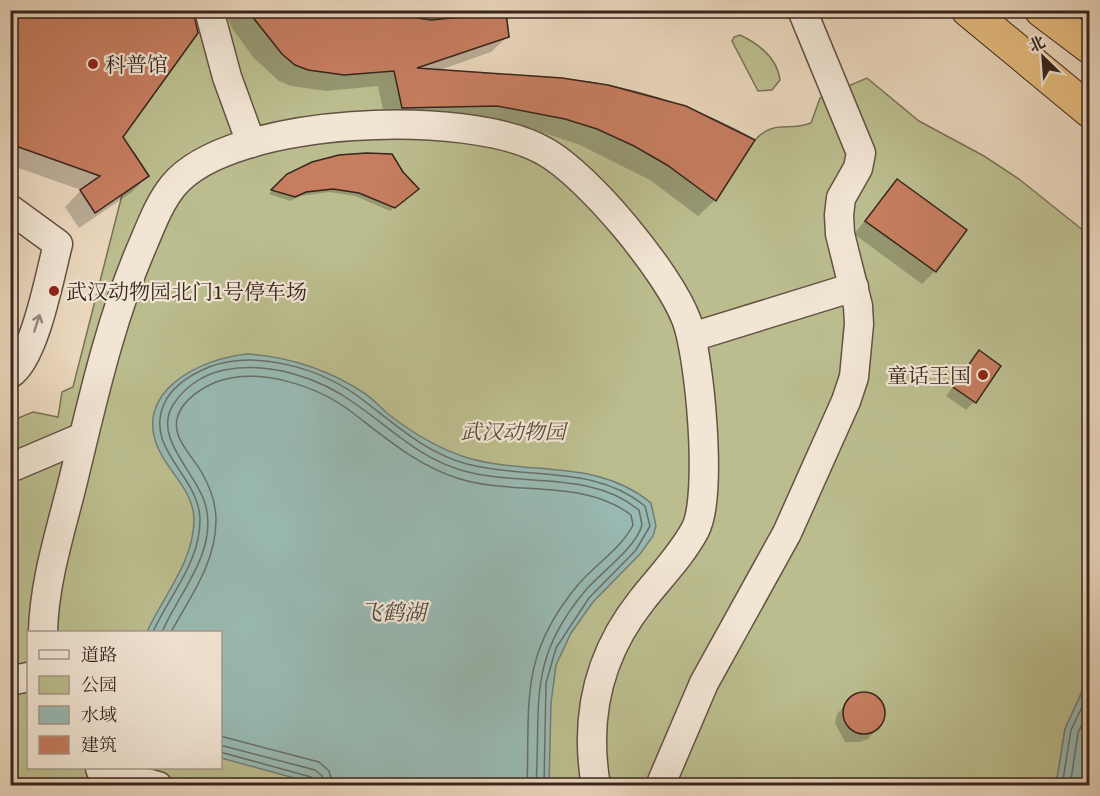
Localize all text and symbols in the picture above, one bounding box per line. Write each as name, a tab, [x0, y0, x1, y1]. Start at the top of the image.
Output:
north arrow	[1013, 27, 1073, 87]
text: 北	[1024, 29, 1049, 58]
place label: 科普馆	[105, 49, 168, 80]
marker: 科普馆	[86, 57, 100, 71]
place label: 武汉动物园北门1号停车场	[66, 276, 307, 307]
marker: 武汉动物园北门1号停车场	[47, 284, 61, 298]
one-way arrow	[32, 314, 43, 333]
place label: 童话王国	[887, 360, 971, 391]
marker: 童话王国	[976, 368, 990, 382]
park label: 武汉动物园	[461, 416, 568, 447]
water label: 飞鹤湖	[360, 596, 430, 628]
legend	[27, 631, 222, 769]
text: 道路	[81, 641, 117, 668]
text: 公园	[81, 671, 117, 698]
text: 水域	[81, 701, 117, 728]
text: 建筑	[81, 731, 117, 758]

